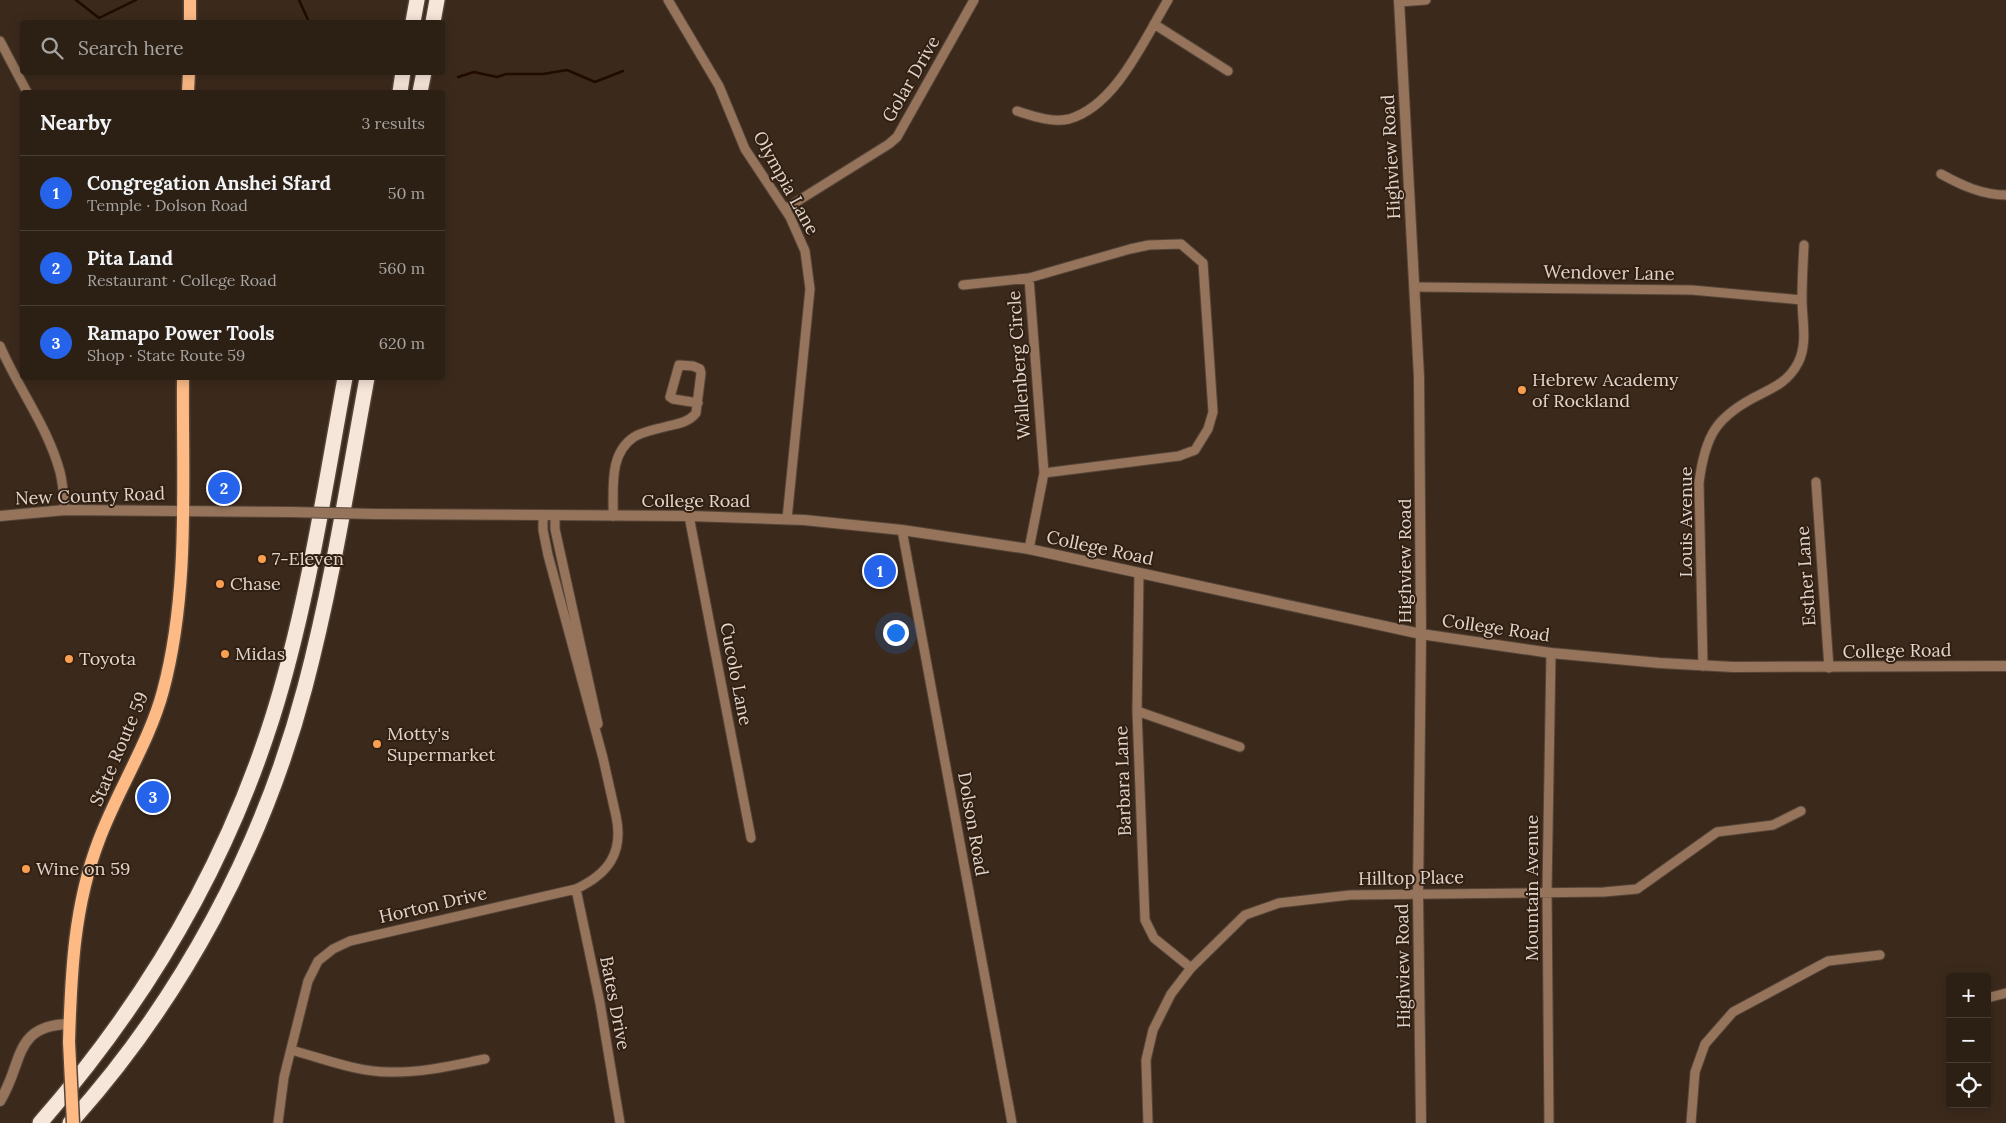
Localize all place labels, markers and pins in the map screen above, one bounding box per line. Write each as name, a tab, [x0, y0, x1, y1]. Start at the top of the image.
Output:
place label: Hebrew Academy of Rockland	[1532, 368, 1679, 412]
marker: Hebrew Academy of Rockland	[1516, 384, 1528, 396]
pin: 2	[208, 469, 240, 507]
place label: 7-Eleven	[272, 547, 344, 570]
pin: 1	[864, 552, 896, 590]
marker: 7-Eleven	[256, 553, 268, 565]
place label: Chase	[230, 572, 281, 595]
marker: Chase	[214, 578, 226, 590]
place label: Midas	[235, 642, 285, 665]
place label: Toyota	[79, 647, 136, 670]
marker: Midas	[219, 648, 231, 660]
marker: Toyota	[63, 653, 75, 665]
place label: Motty's Supermarket	[387, 722, 495, 766]
marker: Motty's Supermarket	[371, 738, 383, 750]
pin: 3	[137, 778, 169, 816]
place label: Wine on 59	[36, 857, 130, 880]
marker: Wine on 59	[20, 863, 32, 875]

